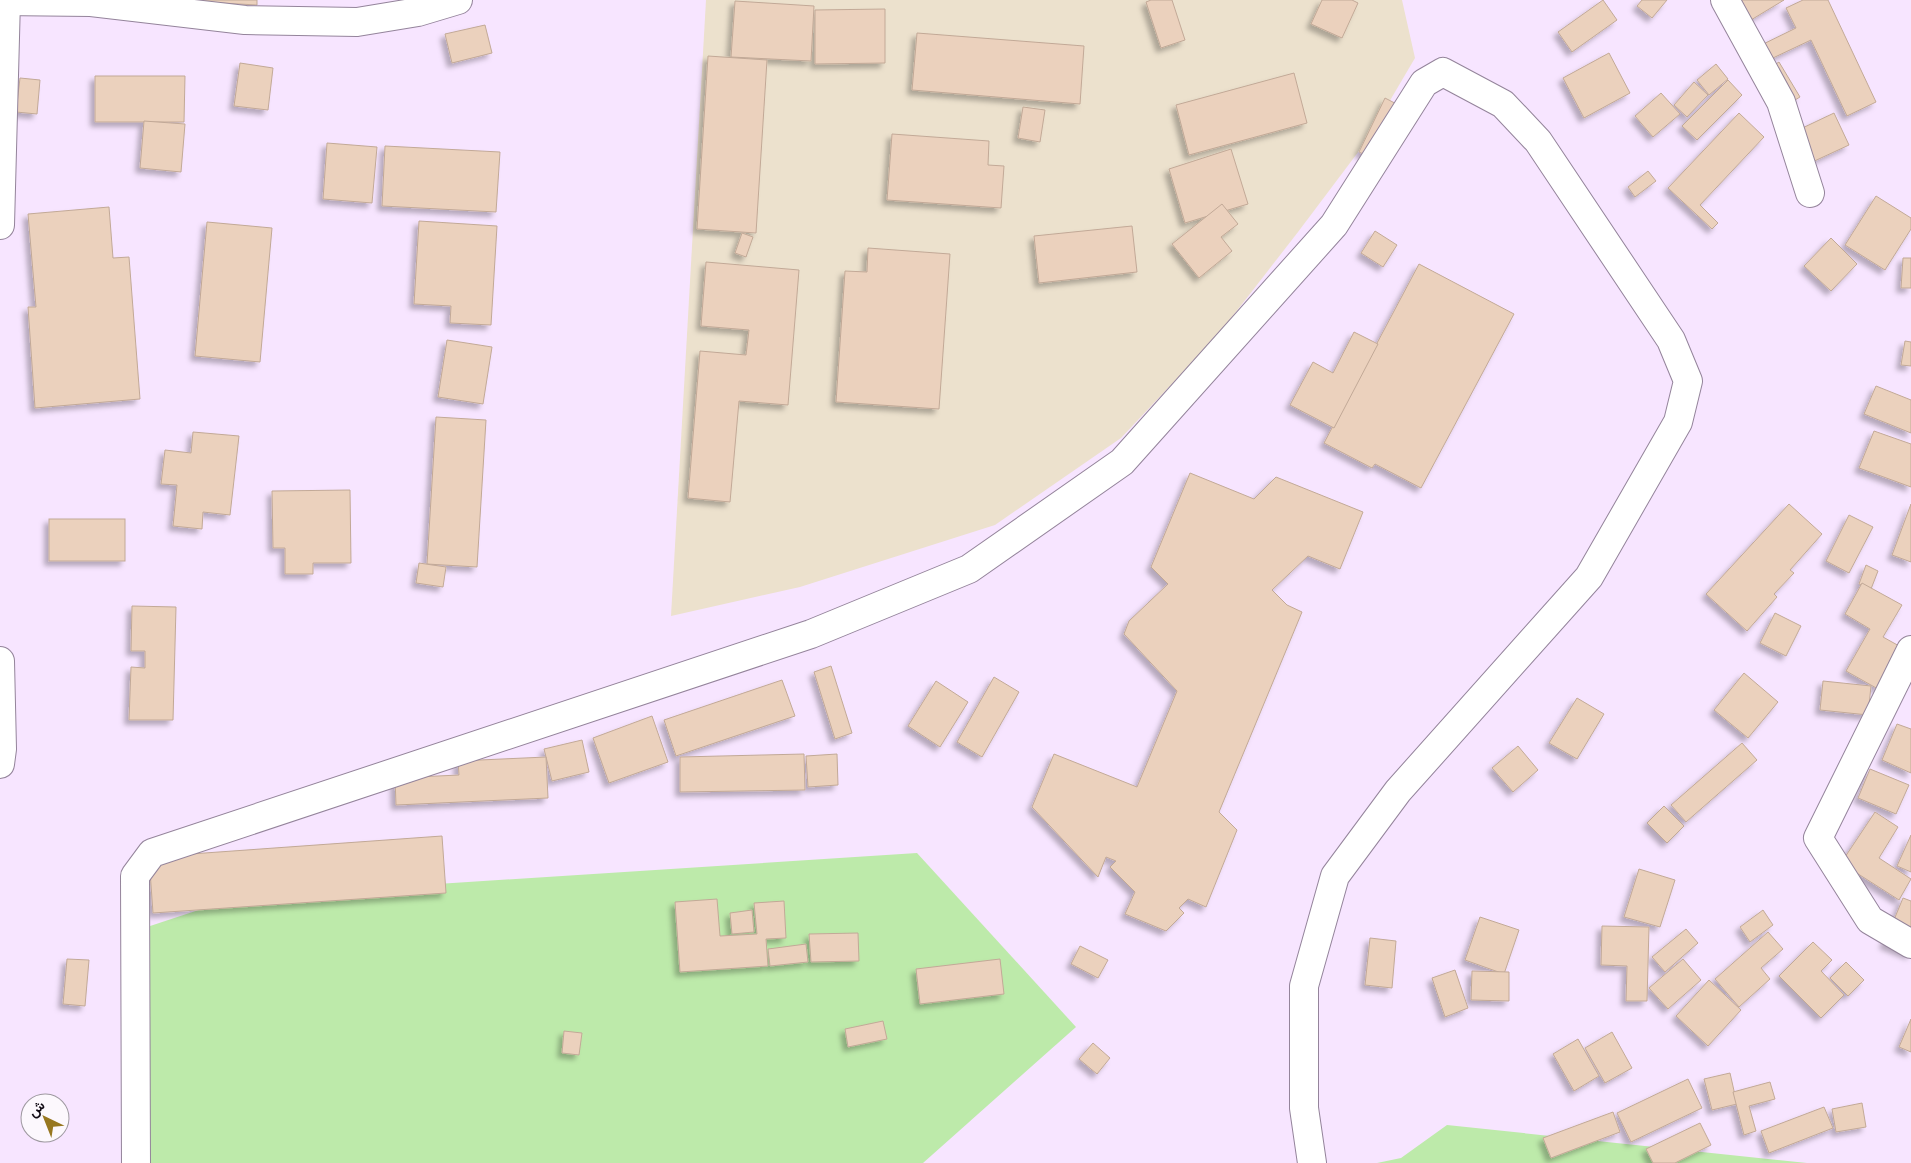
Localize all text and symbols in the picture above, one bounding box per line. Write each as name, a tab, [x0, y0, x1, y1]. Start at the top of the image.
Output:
north arrow	[20, 1093, 70, 1143]
text: ش	[25, 1097, 49, 1121]

